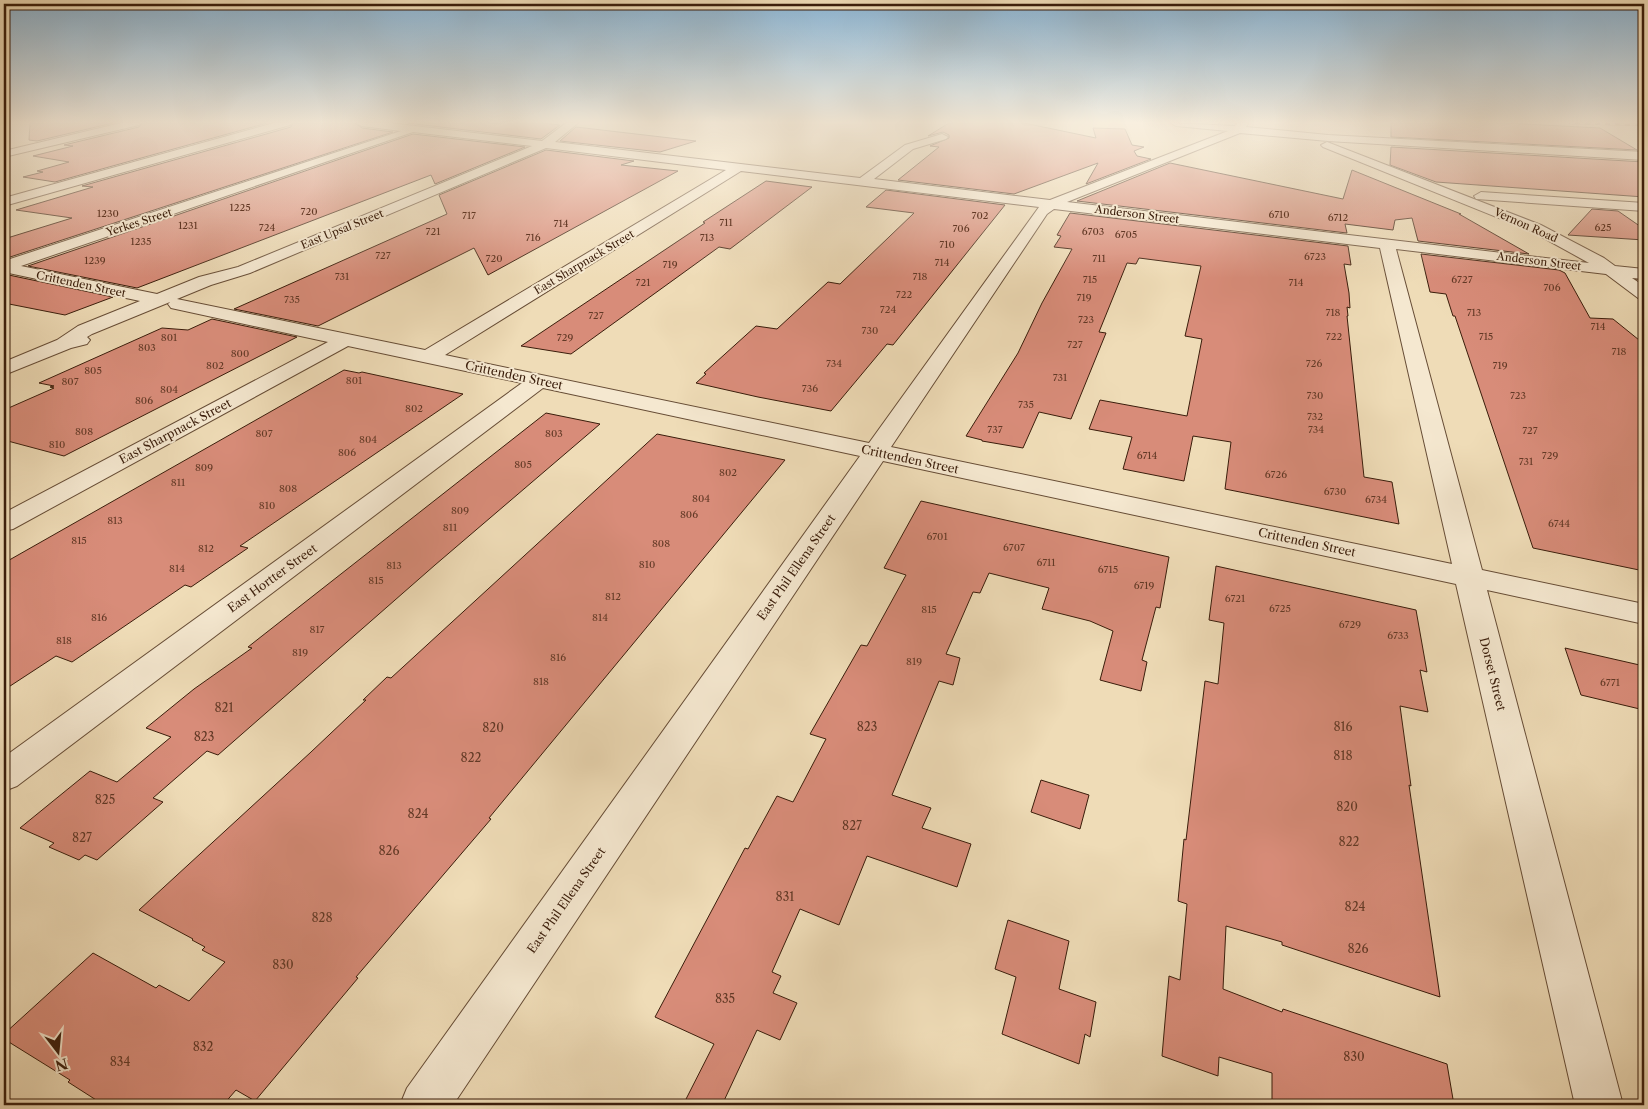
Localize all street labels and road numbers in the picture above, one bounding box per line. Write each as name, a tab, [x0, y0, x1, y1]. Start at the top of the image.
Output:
street label: Anderson Street	[1093, 202, 1180, 226]
street label: Vernon Road	[1491, 204, 1560, 245]
street label: Yerkes Street	[103, 205, 174, 240]
street label: East Upsal Street	[299, 206, 385, 252]
street label: East Sharpnack Street	[531, 227, 637, 297]
street label: Anderson Street	[1495, 249, 1582, 273]
street label: Crittenden Street	[35, 268, 127, 300]
street label: Crittenden Street	[464, 357, 565, 393]
street label: East Sharpnack Street	[116, 395, 234, 467]
street label: Crittenden Street	[860, 441, 961, 477]
street label: East Phil Ellena Street	[754, 510, 839, 623]
street label: Crittenden Street	[1257, 524, 1358, 560]
street label: East Hortter Street	[224, 540, 320, 615]
street label: Dorset Street	[1477, 636, 1510, 713]
street label: East Phil Ellena Street	[524, 843, 609, 956]

